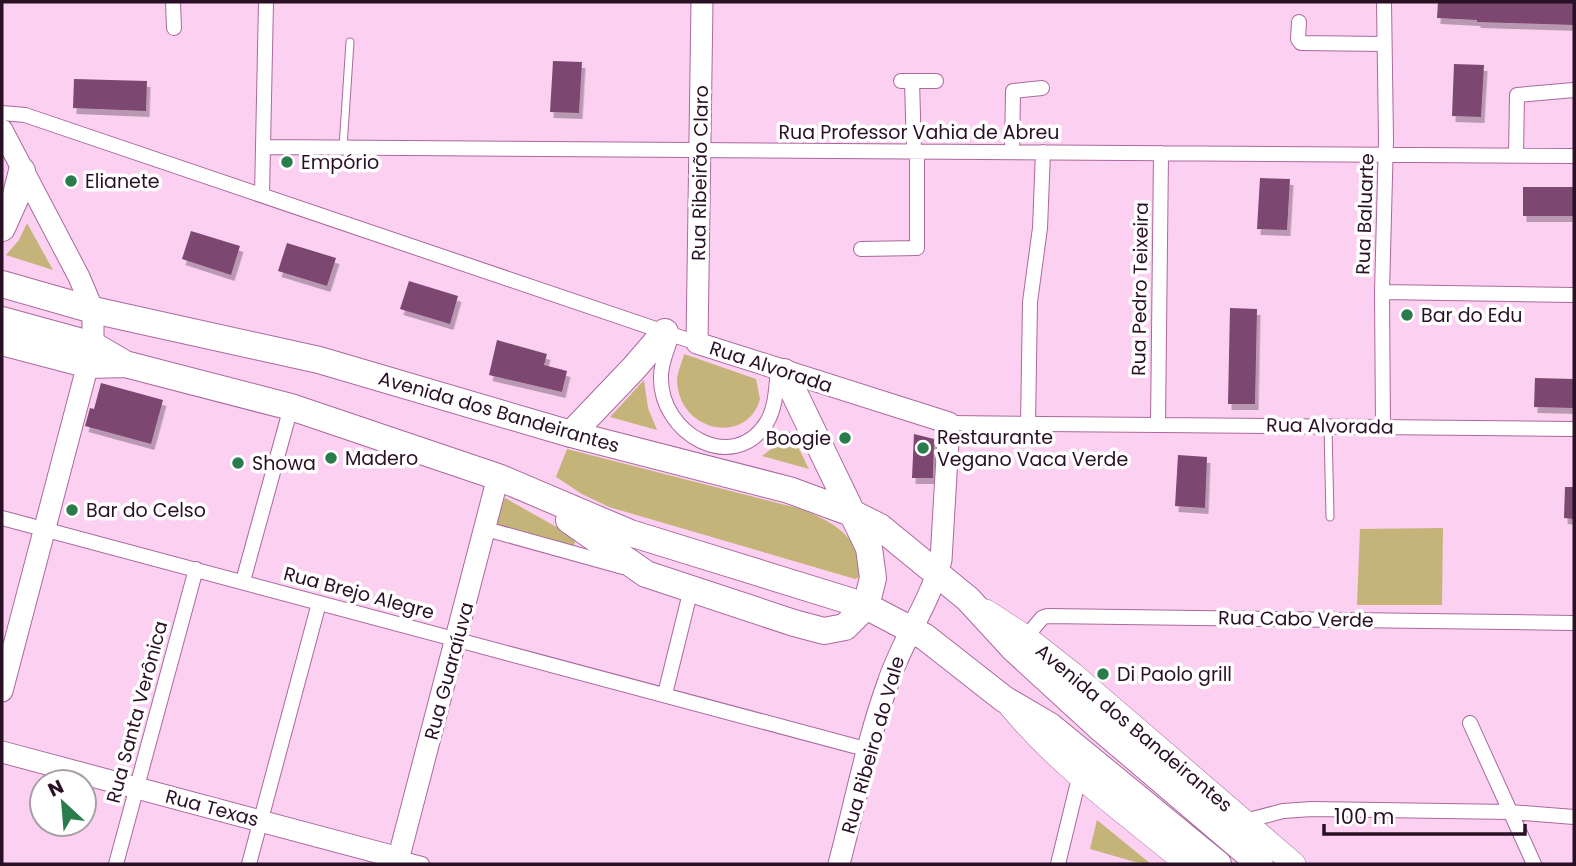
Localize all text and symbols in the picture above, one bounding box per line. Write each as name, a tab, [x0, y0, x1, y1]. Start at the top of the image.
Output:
street label: Rua Ribeirão Claro	[685, 85, 715, 261]
street label: Rua Professor Vahia de Abreu	[779, 119, 1059, 146]
place label: Empório	[301, 149, 379, 176]
street label: Rua Baluarte	[1349, 153, 1381, 275]
marker: Empório	[279, 154, 295, 170]
place label: Elianete	[85, 168, 160, 195]
marker: Elianete	[63, 173, 79, 189]
street label: Rua Pedro Teixeira	[1125, 202, 1155, 376]
place label: Bar do Edu	[1421, 302, 1522, 329]
marker: Bar do Edu	[1399, 307, 1415, 323]
street label: Rua Alvorada	[706, 334, 836, 400]
street label: Avenida dos Bandeirantes	[375, 365, 623, 459]
street label: Rua Alvorada	[1266, 411, 1394, 441]
place label: Restaurante Vegano Vaca Verde	[937, 424, 1128, 473]
place label: Boogie	[766, 425, 831, 452]
marker: Boogie	[837, 430, 853, 446]
marker: Restaurante Vegano Vaca Verde	[915, 440, 931, 456]
place label: Madero	[345, 445, 418, 472]
place label: Showa	[252, 450, 316, 477]
marker: Madero	[323, 450, 339, 466]
marker: Showa	[230, 455, 246, 471]
place label: Bar do Celso	[86, 497, 206, 524]
marker: Bar do Celso	[64, 502, 80, 518]
street label: Rua Brejo Alegre	[281, 560, 437, 626]
street label: Rua Guaraíuva	[418, 599, 480, 743]
street label: Rua Cabo Verde	[1218, 604, 1374, 634]
street label: Rua Santa Verônica	[100, 618, 174, 806]
street label: Avenida dos Bandeirantes	[1030, 637, 1238, 819]
street label: Rua Ribeiro do Vale	[835, 653, 911, 837]
place label: Di Paolo grill	[1117, 661, 1232, 688]
marker: Di Paolo grill	[1095, 666, 1111, 682]
north arrow	[28, 768, 98, 838]
text: N	[43, 773, 68, 803]
street label: Rua Texas	[162, 783, 262, 833]
scale bar	[1324, 792, 1525, 836]
text: 100 m	[1334, 802, 1394, 831]

